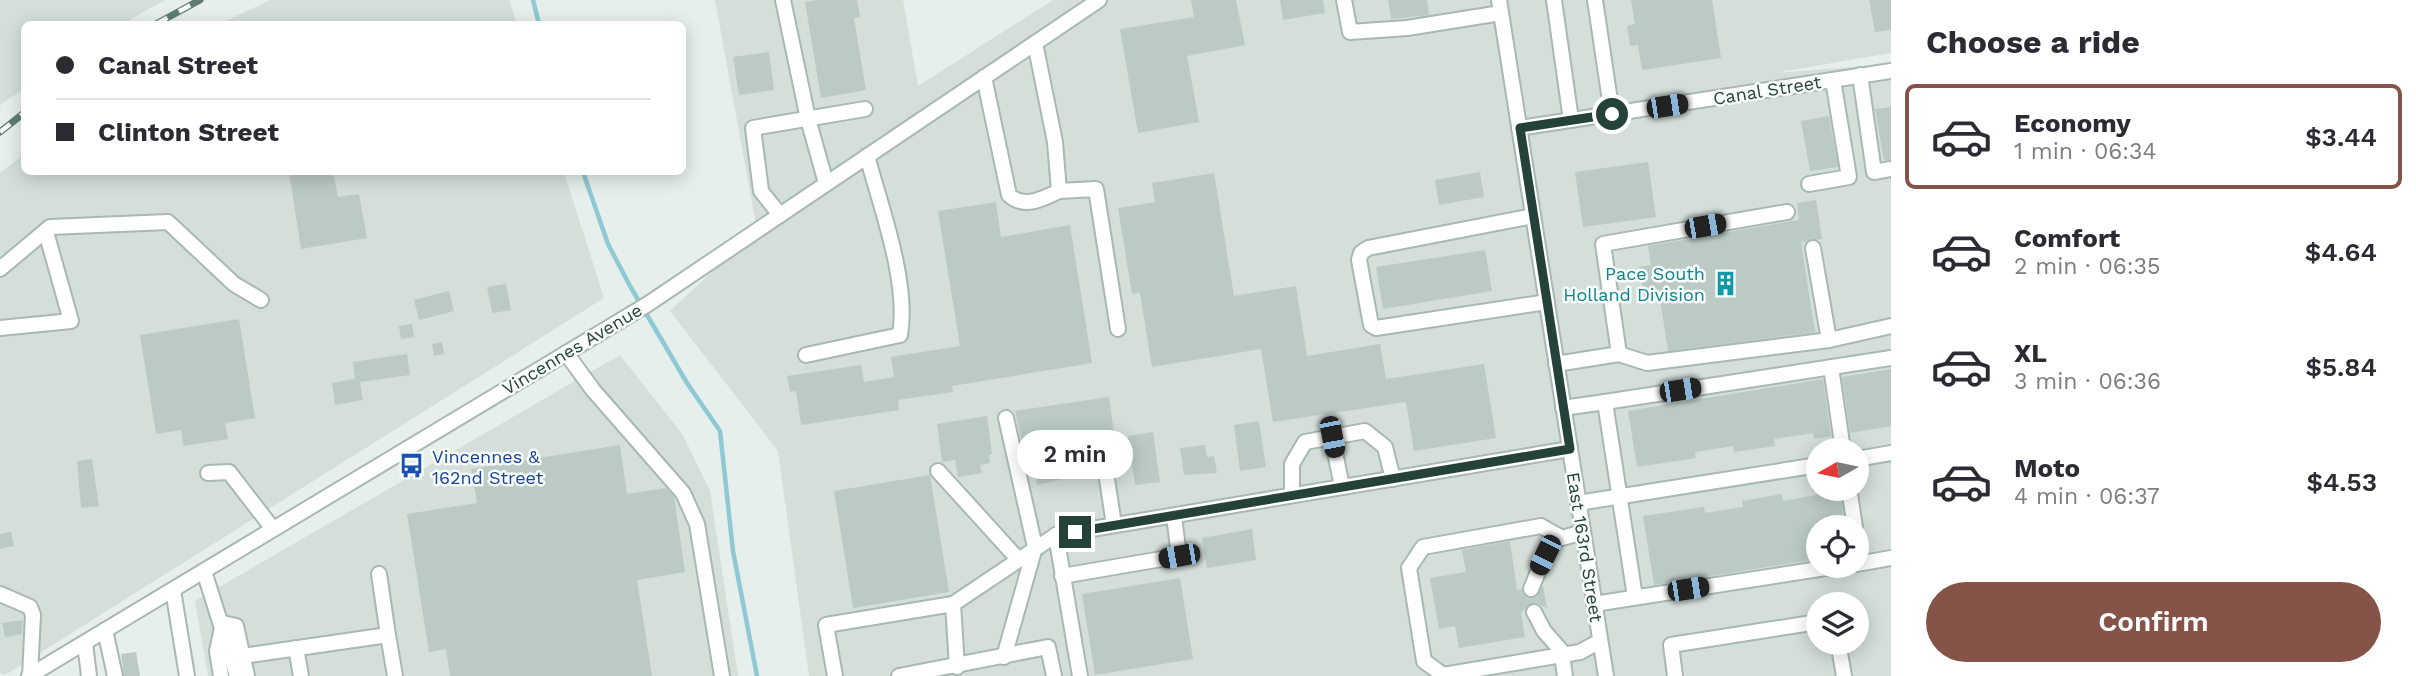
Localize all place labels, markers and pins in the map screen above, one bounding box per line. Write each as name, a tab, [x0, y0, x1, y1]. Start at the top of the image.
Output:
place label: Pace South Holland Division	[1563, 263, 1705, 305]
building icon: Pace South Holland Division	[1711, 269, 1739, 297]
place label: Vincennes & 162nd Street	[432, 446, 544, 488]
bus stop icon: Vincennes & 162nd Street	[398, 452, 426, 480]

